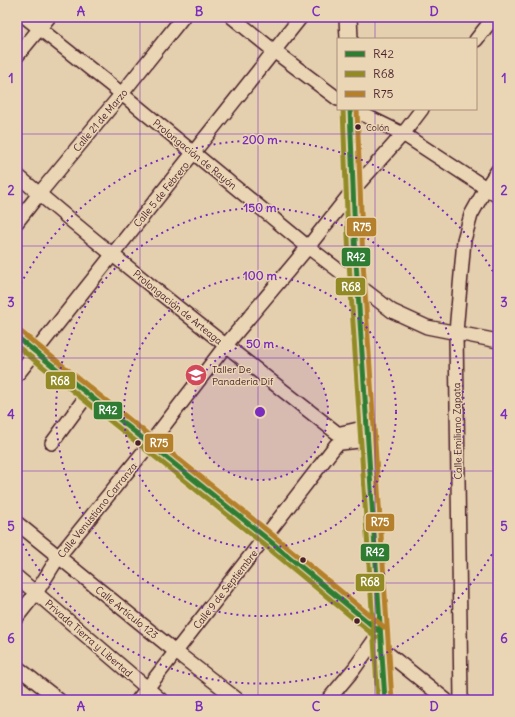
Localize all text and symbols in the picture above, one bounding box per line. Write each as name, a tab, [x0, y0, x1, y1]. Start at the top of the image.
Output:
text: A	[77, 3, 86, 20]
text: B	[195, 3, 204, 20]
text: C	[312, 3, 321, 20]
text: D	[429, 3, 439, 20]
legend	[337, 38, 477, 110]
text: R42	[373, 46, 394, 61]
text: R68	[373, 66, 395, 81]
text: 1	[8, 70, 14, 87]
text: 1	[501, 70, 507, 87]
street label: Calle 21 de Marzo	[70, 86, 131, 154]
text: R75	[373, 86, 394, 101]
street label: Prolongación de Rayón	[150, 117, 239, 192]
marker: Colón	[353, 122, 363, 132]
place label: Colón	[366, 122, 389, 133]
text: 200 m	[242, 132, 278, 147]
street label: Calle 5 de Febrero	[131, 158, 192, 230]
text: 2	[7, 182, 15, 199]
text: 2	[500, 182, 508, 199]
text: 150 m	[244, 200, 277, 215]
line badge: R75	[346, 217, 377, 237]
text: R75	[353, 220, 371, 234]
line badge: R42	[341, 247, 371, 267]
text: R42	[346, 250, 366, 264]
street label: Prolongación de Arteaga	[130, 267, 225, 348]
text: 100 m	[243, 268, 277, 283]
line badge: R68	[335, 277, 366, 296]
text: R68	[341, 280, 361, 294]
text: 3	[7, 294, 15, 311]
text: 3	[500, 294, 508, 311]
text: 50 m	[246, 336, 275, 351]
school or university icon: Taller De Panaderia Dif	[183, 362, 209, 388]
place label: Taller De Panaderia Dif	[212, 363, 274, 388]
line badge: R68	[45, 371, 76, 390]
text: R68	[50, 374, 70, 388]
street label: Calle Emiliano Zapata	[450, 382, 465, 480]
line badge: R42	[93, 401, 123, 420]
text: R42	[98, 403, 118, 417]
centre of rings	[253, 405, 267, 419]
text: 4	[7, 406, 15, 423]
text: 4	[500, 406, 508, 423]
line badge: R75	[144, 433, 174, 453]
text: R75	[150, 436, 168, 450]
unlabelled marker	[133, 438, 143, 448]
street label: Calle Venustiano Carranza	[55, 460, 140, 561]
line badge: R75	[365, 513, 395, 532]
text: R75	[371, 515, 389, 529]
text: 5	[7, 518, 15, 535]
text: 5	[500, 518, 508, 535]
line badge: R42	[360, 543, 390, 562]
text: R42	[365, 545, 385, 559]
street label: Calle 9 de Septiembre	[190, 547, 260, 632]
unlabelled marker	[298, 555, 308, 565]
line badge: R68	[355, 573, 385, 592]
text: R68	[360, 575, 380, 589]
street label: Calle Artículo 123	[93, 583, 161, 642]
street label: Privada Tierra y Libertad	[42, 597, 135, 680]
unlabelled marker	[352, 616, 362, 626]
text: 6	[7, 630, 15, 647]
text: 6	[500, 630, 508, 647]
text: A	[77, 698, 86, 715]
text: B	[195, 698, 204, 715]
text: C	[312, 698, 321, 715]
text: D	[429, 698, 439, 715]

